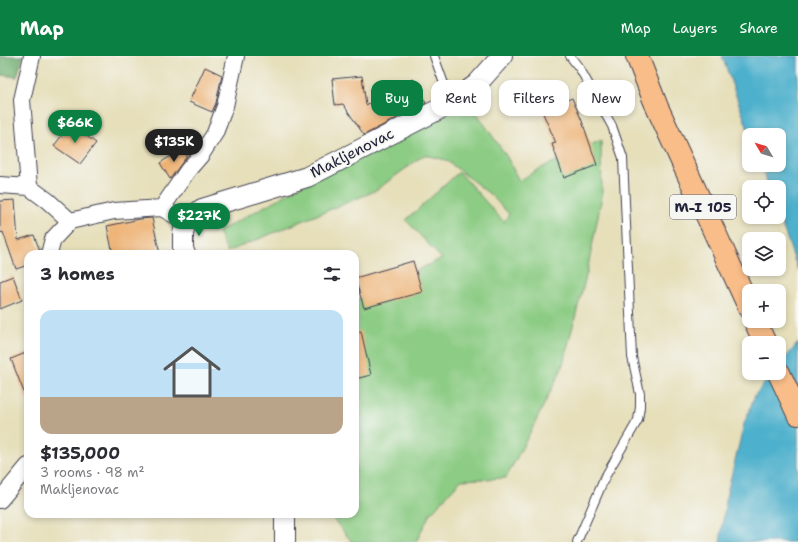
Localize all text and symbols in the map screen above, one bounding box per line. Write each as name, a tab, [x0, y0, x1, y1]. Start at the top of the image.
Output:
text: Map	[20, 16, 64, 41]
text: Map	[621, 19, 651, 37]
text: Layers	[673, 19, 717, 37]
text: Share	[739, 19, 778, 37]
chip: Buy	[371, 80, 423, 116]
chip: Rent	[431, 80, 491, 116]
chip: Filters	[499, 80, 569, 116]
chip: New	[577, 80, 635, 116]
pin: $66K	[51, 110, 99, 144]
text: $66K	[57, 114, 93, 131]
street label: Makljenovac	[307, 123, 397, 183]
north arrow	[742, 128, 786, 172]
map controls	[742, 128, 786, 380]
pin: $135K	[146, 129, 202, 163]
text: $135K	[154, 133, 194, 150]
button: locate	[742, 180, 786, 224]
road number: M-I 105	[670, 195, 736, 219]
pin: $227K	[171, 203, 227, 237]
text: $227K	[177, 207, 221, 224]
button: layers	[742, 232, 786, 276]
text: 3 homes	[40, 263, 115, 285]
icon: filters	[321, 263, 343, 285]
button: +	[742, 284, 786, 328]
icon: home	[156, 336, 228, 408]
button: −	[742, 336, 786, 380]
text: $135,000	[40, 442, 120, 464]
text: 3 rooms · 98 m²	[40, 464, 144, 481]
text: Makljenovac	[40, 481, 119, 498]

